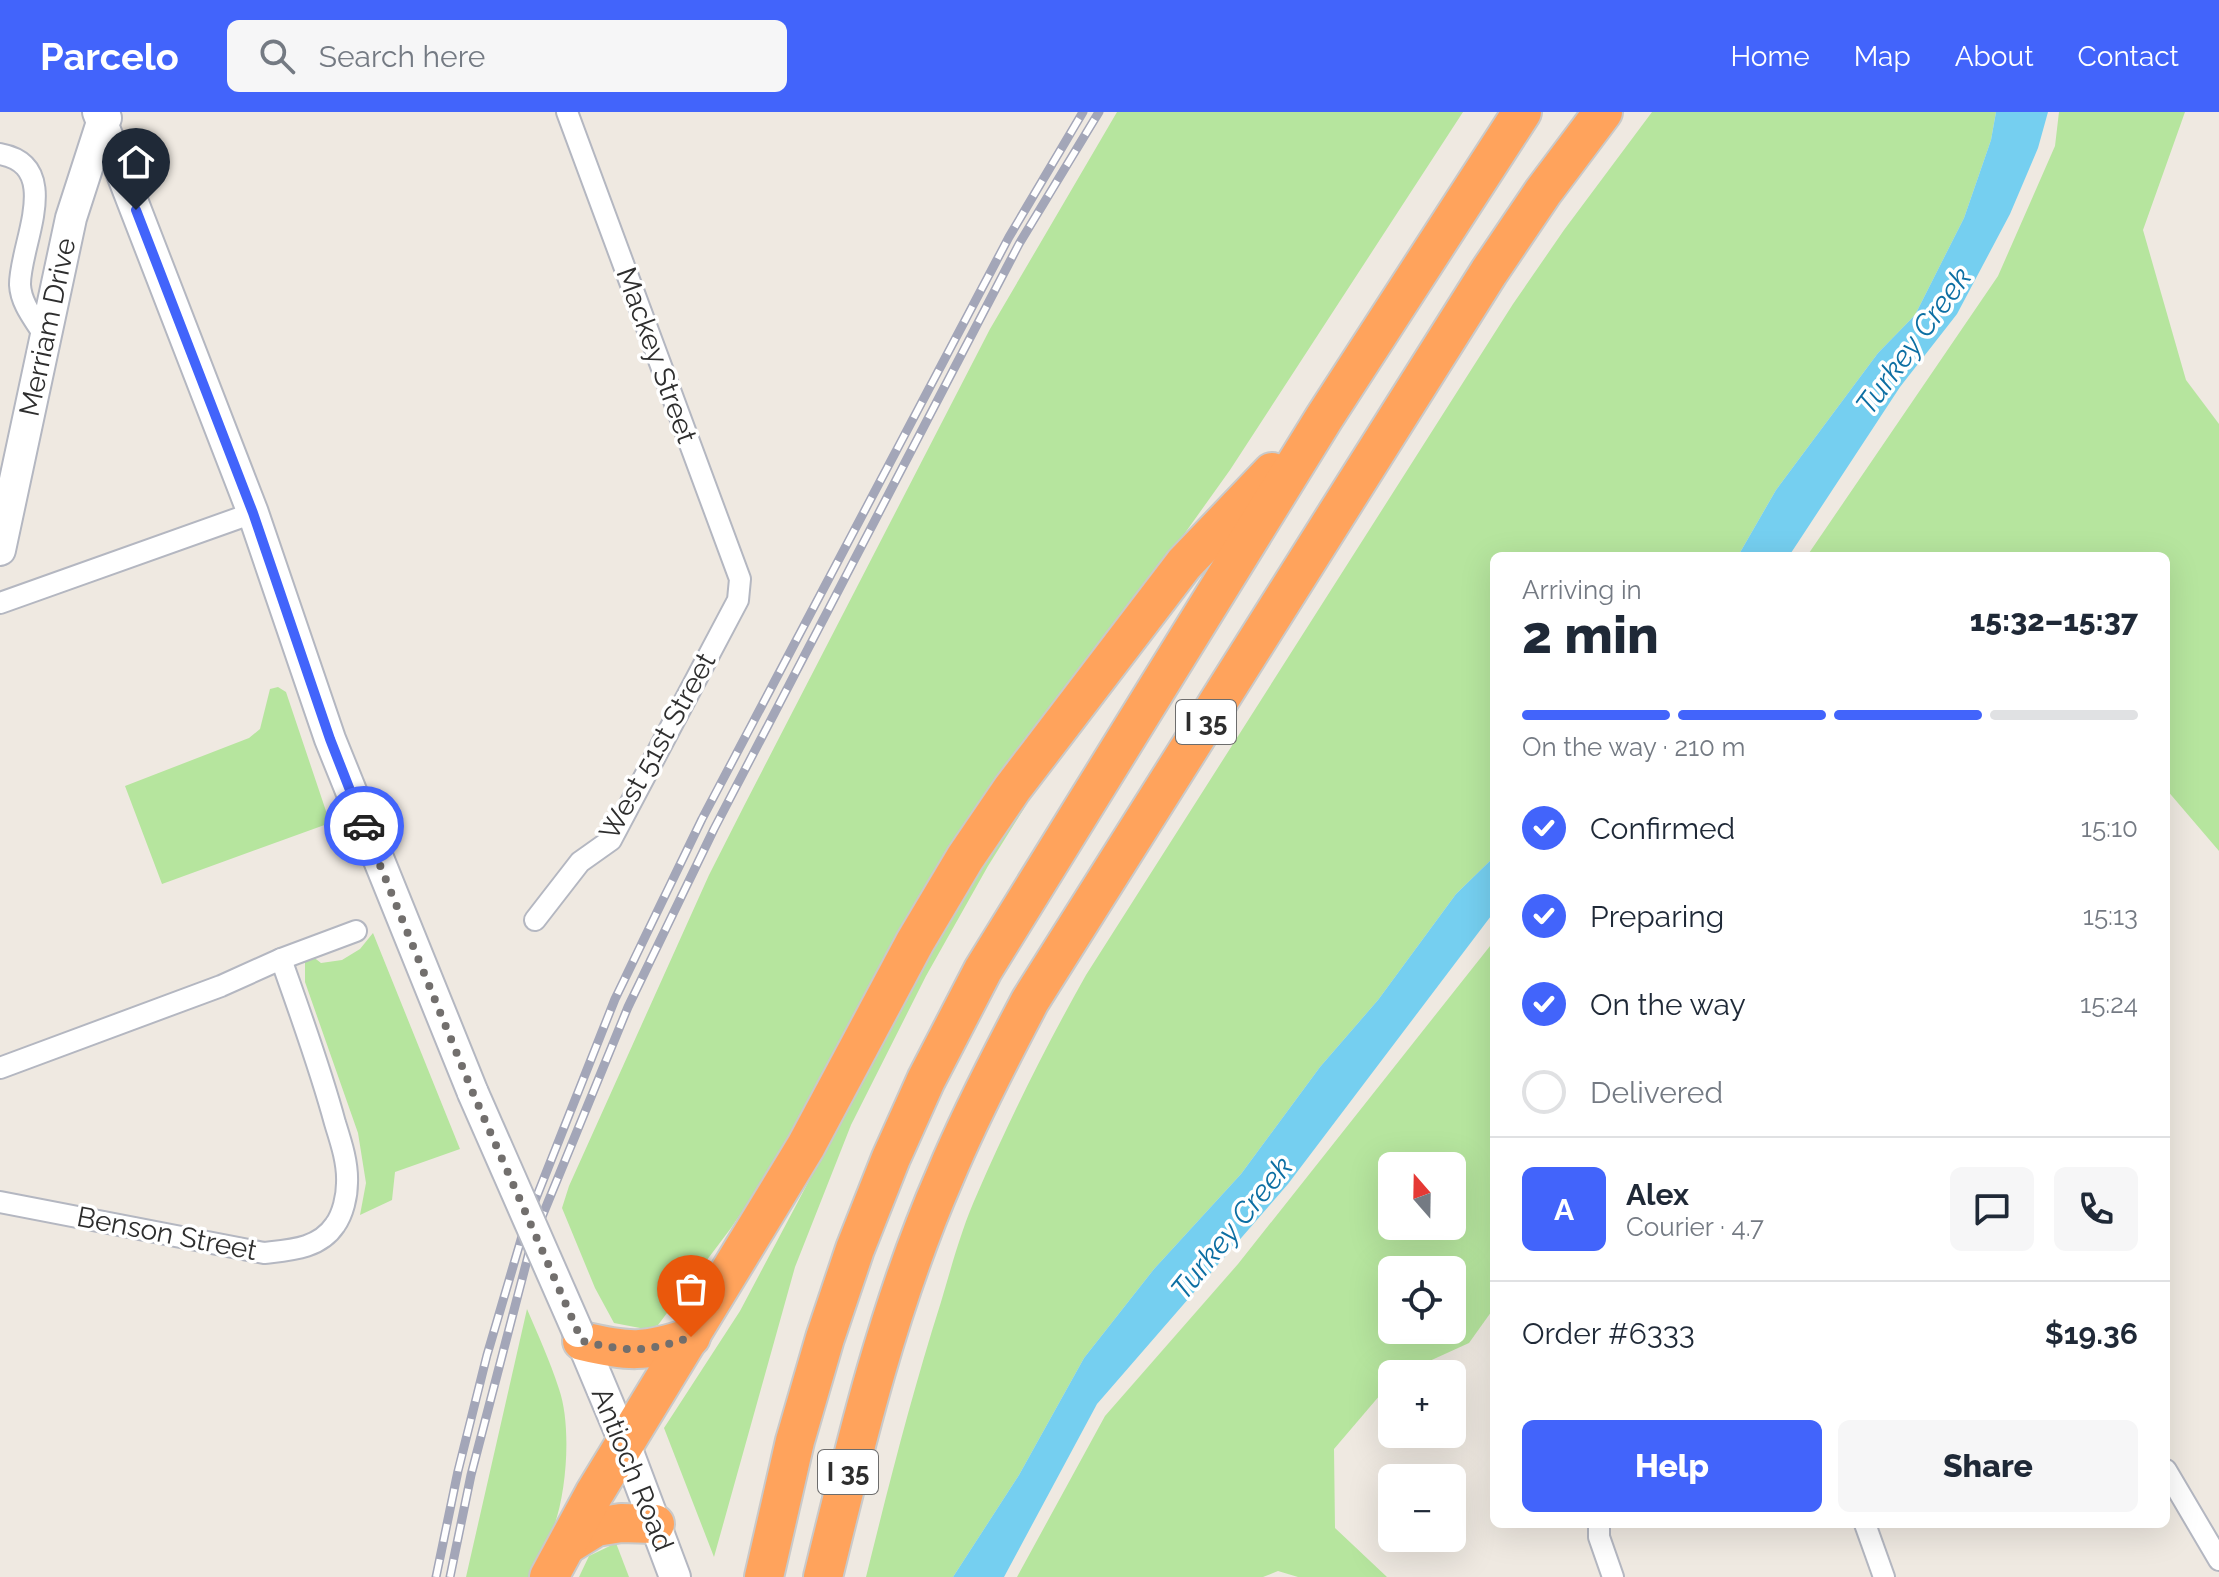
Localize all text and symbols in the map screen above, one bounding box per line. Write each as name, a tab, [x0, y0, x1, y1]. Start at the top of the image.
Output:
search box	[227, 20, 787, 92]
text: Parcelo	[40, 34, 179, 79]
icon: search	[255, 34, 299, 78]
text: Search here	[319, 39, 485, 74]
text: Home	[1730, 40, 1810, 73]
text: Map	[1854, 40, 1911, 73]
text: About	[1955, 40, 2034, 73]
text: Contact	[2078, 40, 2179, 73]
pin	[102, 128, 170, 210]
icon: home	[114, 140, 158, 184]
street label: Merriam Drive	[12, 235, 82, 419]
water label: Turkey Creek	[1848, 260, 1979, 421]
street label: Mackey Street	[610, 263, 704, 448]
text: Arriving in	[1522, 575, 1642, 605]
text: 15:32–15:37	[1970, 603, 2138, 638]
text: 2 min	[1522, 604, 1659, 665]
street label: West 51st Street	[592, 646, 723, 846]
road number: I 35	[1176, 700, 1236, 744]
text: On the way · 210 m	[1522, 732, 1746, 762]
courier	[324, 786, 404, 866]
icon: car	[342, 804, 386, 848]
icon: check	[1522, 806, 1566, 850]
text: Confirmed	[1590, 811, 1735, 846]
text: 15:10	[2081, 813, 2138, 843]
icon: check	[1522, 894, 1566, 938]
text: Preparing	[1590, 899, 1724, 934]
text: 15:13	[2083, 901, 2138, 931]
icon: check	[1522, 982, 1566, 1026]
text: On the way	[1590, 987, 1746, 1022]
text: 15:24	[2080, 989, 2138, 1019]
text: Delivered	[1590, 1075, 1723, 1110]
water label: Turkey Creek	[1163, 1149, 1300, 1306]
north arrow	[1378, 1152, 1466, 1240]
map controls	[1378, 1152, 1466, 1552]
button: chat	[1950, 1167, 2034, 1251]
button: phone	[2054, 1167, 2138, 1251]
text: Alex	[1626, 1177, 1689, 1212]
text: A	[1554, 1192, 1574, 1227]
street label: Benson Street	[74, 1200, 260, 1267]
text: Courier · 4.7	[1626, 1212, 1764, 1242]
pin	[657, 1255, 725, 1337]
button: locate	[1378, 1256, 1466, 1344]
icon: bag	[669, 1267, 713, 1311]
text: Order #6333	[1522, 1316, 1695, 1351]
text: $19.36	[2045, 1316, 2138, 1351]
button: +	[1378, 1360, 1466, 1448]
street label: Antioch Road	[585, 1383, 680, 1556]
button: Help	[1522, 1420, 1822, 1512]
button: Share	[1838, 1420, 2138, 1512]
road number: I 35	[818, 1450, 878, 1494]
button: −	[1378, 1464, 1466, 1552]

